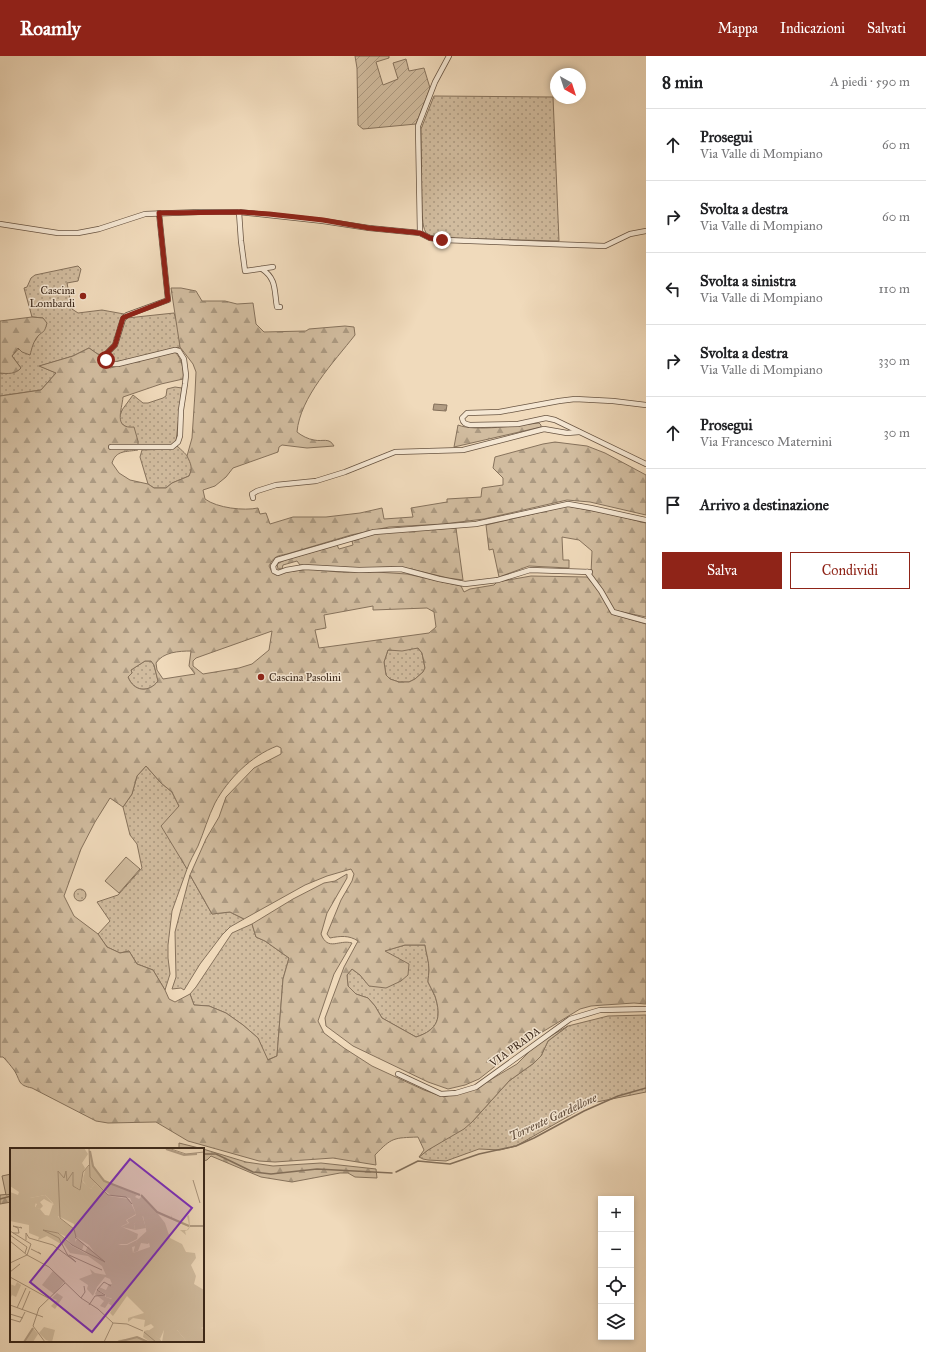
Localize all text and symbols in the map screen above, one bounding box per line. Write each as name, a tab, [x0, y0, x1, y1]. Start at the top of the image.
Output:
text: Roamly	[20, 17, 81, 40]
text: Mappa	[718, 20, 758, 37]
text: Indicazioni	[780, 20, 845, 37]
text: Salvati	[867, 20, 906, 37]
north arrow	[550, 68, 586, 104]
text: 8 min	[662, 72, 703, 93]
text: A piedi · 590 m	[830, 74, 910, 90]
text: Prosegui	[700, 128, 753, 146]
icon: ahead	[662, 134, 684, 156]
text: 60 m	[882, 137, 910, 153]
text: Via Valle di Mompiano	[700, 146, 823, 162]
text: Svolta a destra	[700, 200, 788, 218]
icon: right	[662, 206, 684, 228]
text: 60 m	[882, 209, 910, 225]
text: Via Valle di Mompiano	[700, 218, 823, 234]
route end	[433, 231, 451, 249]
text: Svolta a sinistra	[700, 272, 796, 290]
icon: left	[662, 278, 684, 300]
text: 110 m	[878, 281, 910, 297]
place label: Cascina Lombardi	[29, 284, 75, 310]
text: Via Valle di Mompiano	[700, 290, 823, 306]
marker: Cascina Lombardi	[78, 291, 88, 301]
text: Svolta a destra	[700, 344, 788, 362]
icon: right	[662, 350, 684, 372]
route start	[97, 351, 115, 369]
text: 330 m	[878, 353, 910, 369]
text: Via Valle di Mompiano	[700, 362, 823, 378]
text: Prosegui	[700, 416, 753, 434]
icon: ahead	[662, 422, 684, 444]
text: 30 m	[884, 425, 910, 441]
text: Via Francesco Maternini	[700, 434, 832, 450]
icon: arrive	[662, 494, 684, 516]
text: Arrivo a destinazione	[700, 496, 829, 514]
button: Salva	[662, 552, 782, 589]
button: Condividi	[790, 552, 910, 589]
place label: Cascina Pasolini	[269, 671, 341, 684]
marker: Cascina Pasolini	[256, 672, 266, 682]
street label: VIA PRADA	[486, 1024, 543, 1070]
water label: Torrente Gardellone	[507, 1090, 600, 1143]
inset map	[10, 1148, 204, 1342]
map controls	[598, 1196, 634, 1340]
button: +	[598, 1196, 634, 1232]
button: −	[598, 1232, 634, 1268]
button: locate	[598, 1268, 634, 1304]
button: layers	[598, 1304, 634, 1340]

